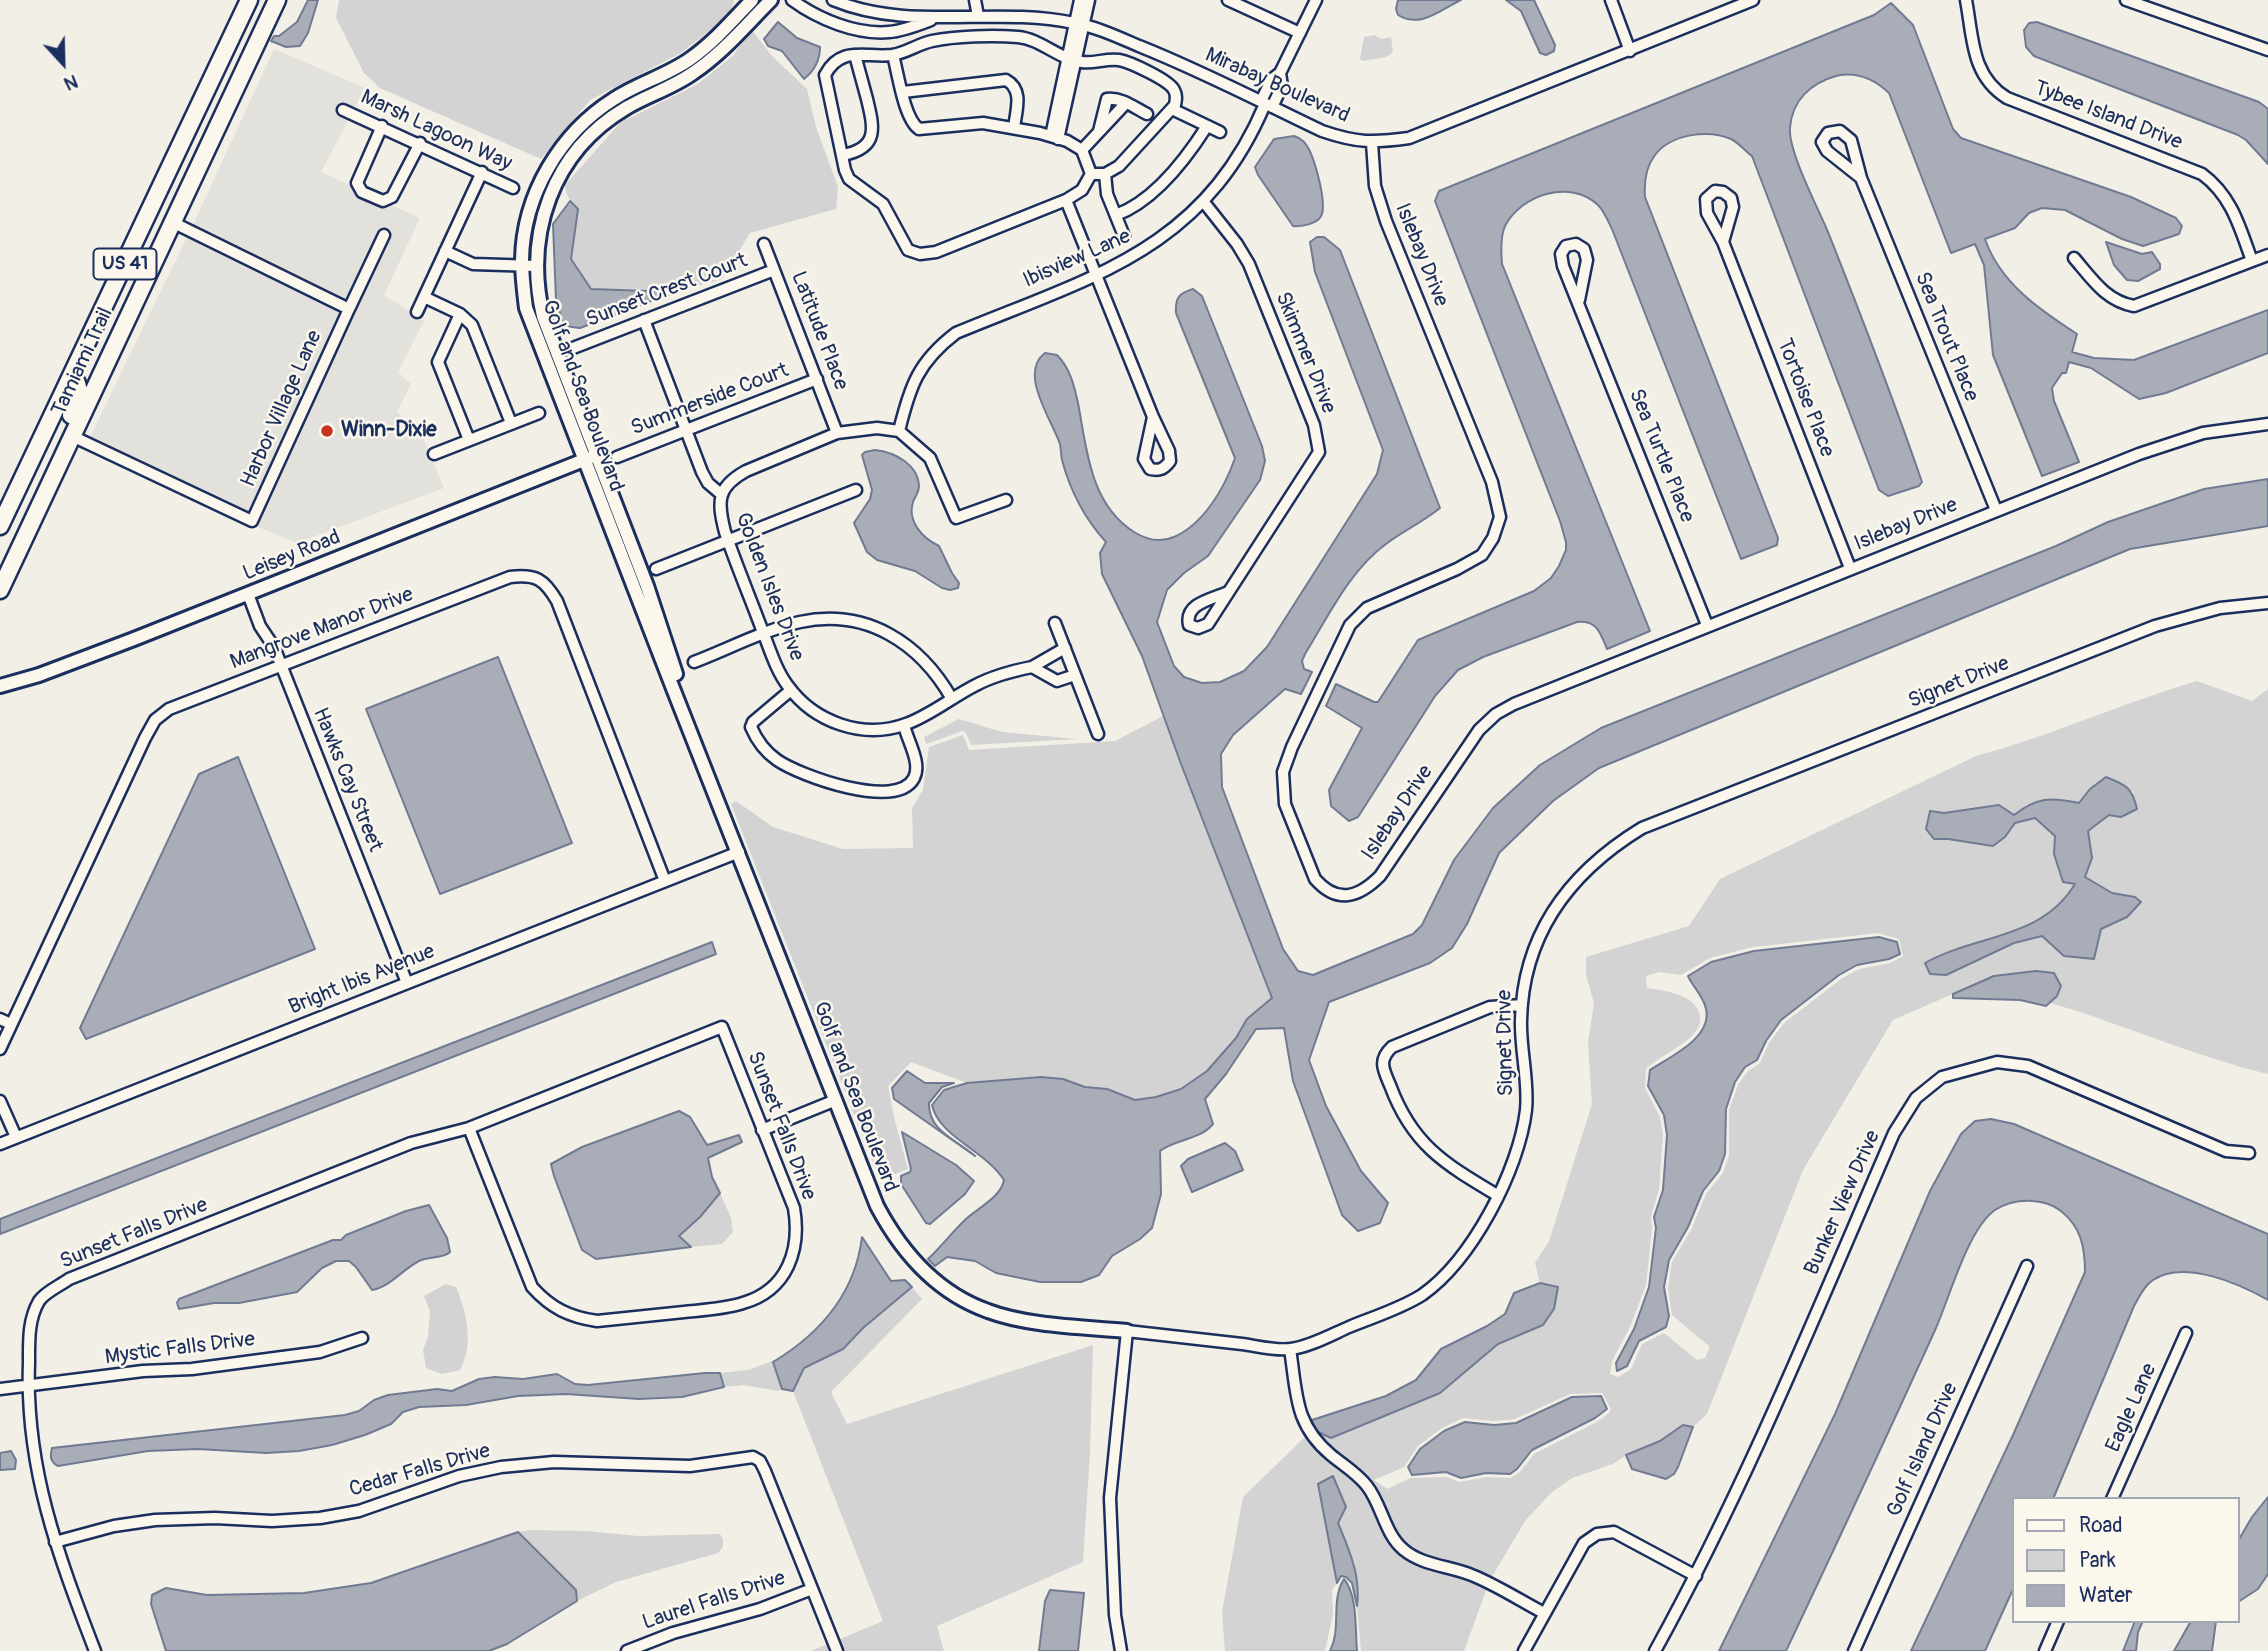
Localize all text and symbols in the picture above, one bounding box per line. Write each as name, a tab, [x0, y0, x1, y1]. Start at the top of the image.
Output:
north arrow	[28, 28, 98, 98]
street label: Mirabay Boulevard	[1201, 43, 1353, 129]
text: N	[60, 69, 81, 96]
street label: Tybee Island Drive	[2030, 76, 2186, 156]
street label: Marsh Lagoon Way	[356, 85, 516, 177]
street label: Islebay Drive	[1389, 200, 1453, 310]
street label: Ibisview Lane	[1019, 224, 1135, 294]
road number: US 41	[94, 248, 156, 280]
street label: Sunset Crest Court	[583, 249, 751, 333]
street label: Latitude Place	[785, 268, 853, 394]
street label: Sea Trout Place	[1909, 269, 1983, 405]
street label: Skimmer Drive	[1269, 289, 1341, 417]
street label: Golf and Sea Boulevard	[536, 297, 628, 495]
street label: Tamiami Trail	[47, 304, 119, 420]
street label: Harbor Village Lane	[236, 327, 328, 491]
street label: Tortoise Place	[1771, 335, 1839, 461]
street label: Summerside Court	[628, 358, 792, 442]
street label: Sea Turtle Place	[1623, 386, 1699, 526]
place label: Winn-Dixie	[341, 418, 437, 444]
marker: Winn-Dixie	[319, 423, 335, 439]
street label: Islebay Drive	[1851, 493, 1961, 557]
street label: Golden Isles Drive	[729, 509, 809, 665]
street label: Leisey Road	[240, 525, 344, 587]
street label: Mangrove Manor Drive	[227, 582, 417, 676]
street label: Signet Drive	[1905, 651, 2013, 715]
street label: Hawks Cay Street	[307, 704, 387, 856]
street label: Islebay Drive	[1357, 761, 1439, 865]
street label: Bright Ibis Avenue	[285, 939, 439, 1021]
street label: Signet Drive	[1492, 989, 1520, 1097]
street label: Golf and Sea Boulevard	[807, 998, 903, 1196]
street label: Sunset Falls Drive	[741, 1048, 821, 1204]
street label: Bunker View Drive	[1800, 1127, 1886, 1279]
street label: Sunset Falls Drive	[57, 1193, 211, 1275]
street label: Mystic Falls Drive	[104, 1327, 256, 1371]
street label: Eagle Lane	[2101, 1360, 2163, 1456]
street label: Golf Island Drive	[1882, 1379, 1964, 1521]
street label: Cedar Falls Drive	[347, 1439, 493, 1503]
legend	[2012, 1497, 2240, 1623]
text: Road	[2079, 1512, 2123, 1539]
text: Park	[2079, 1547, 2116, 1574]
street label: Laurel Falls Drive	[639, 1566, 789, 1636]
text: Water	[2079, 1582, 2132, 1609]

